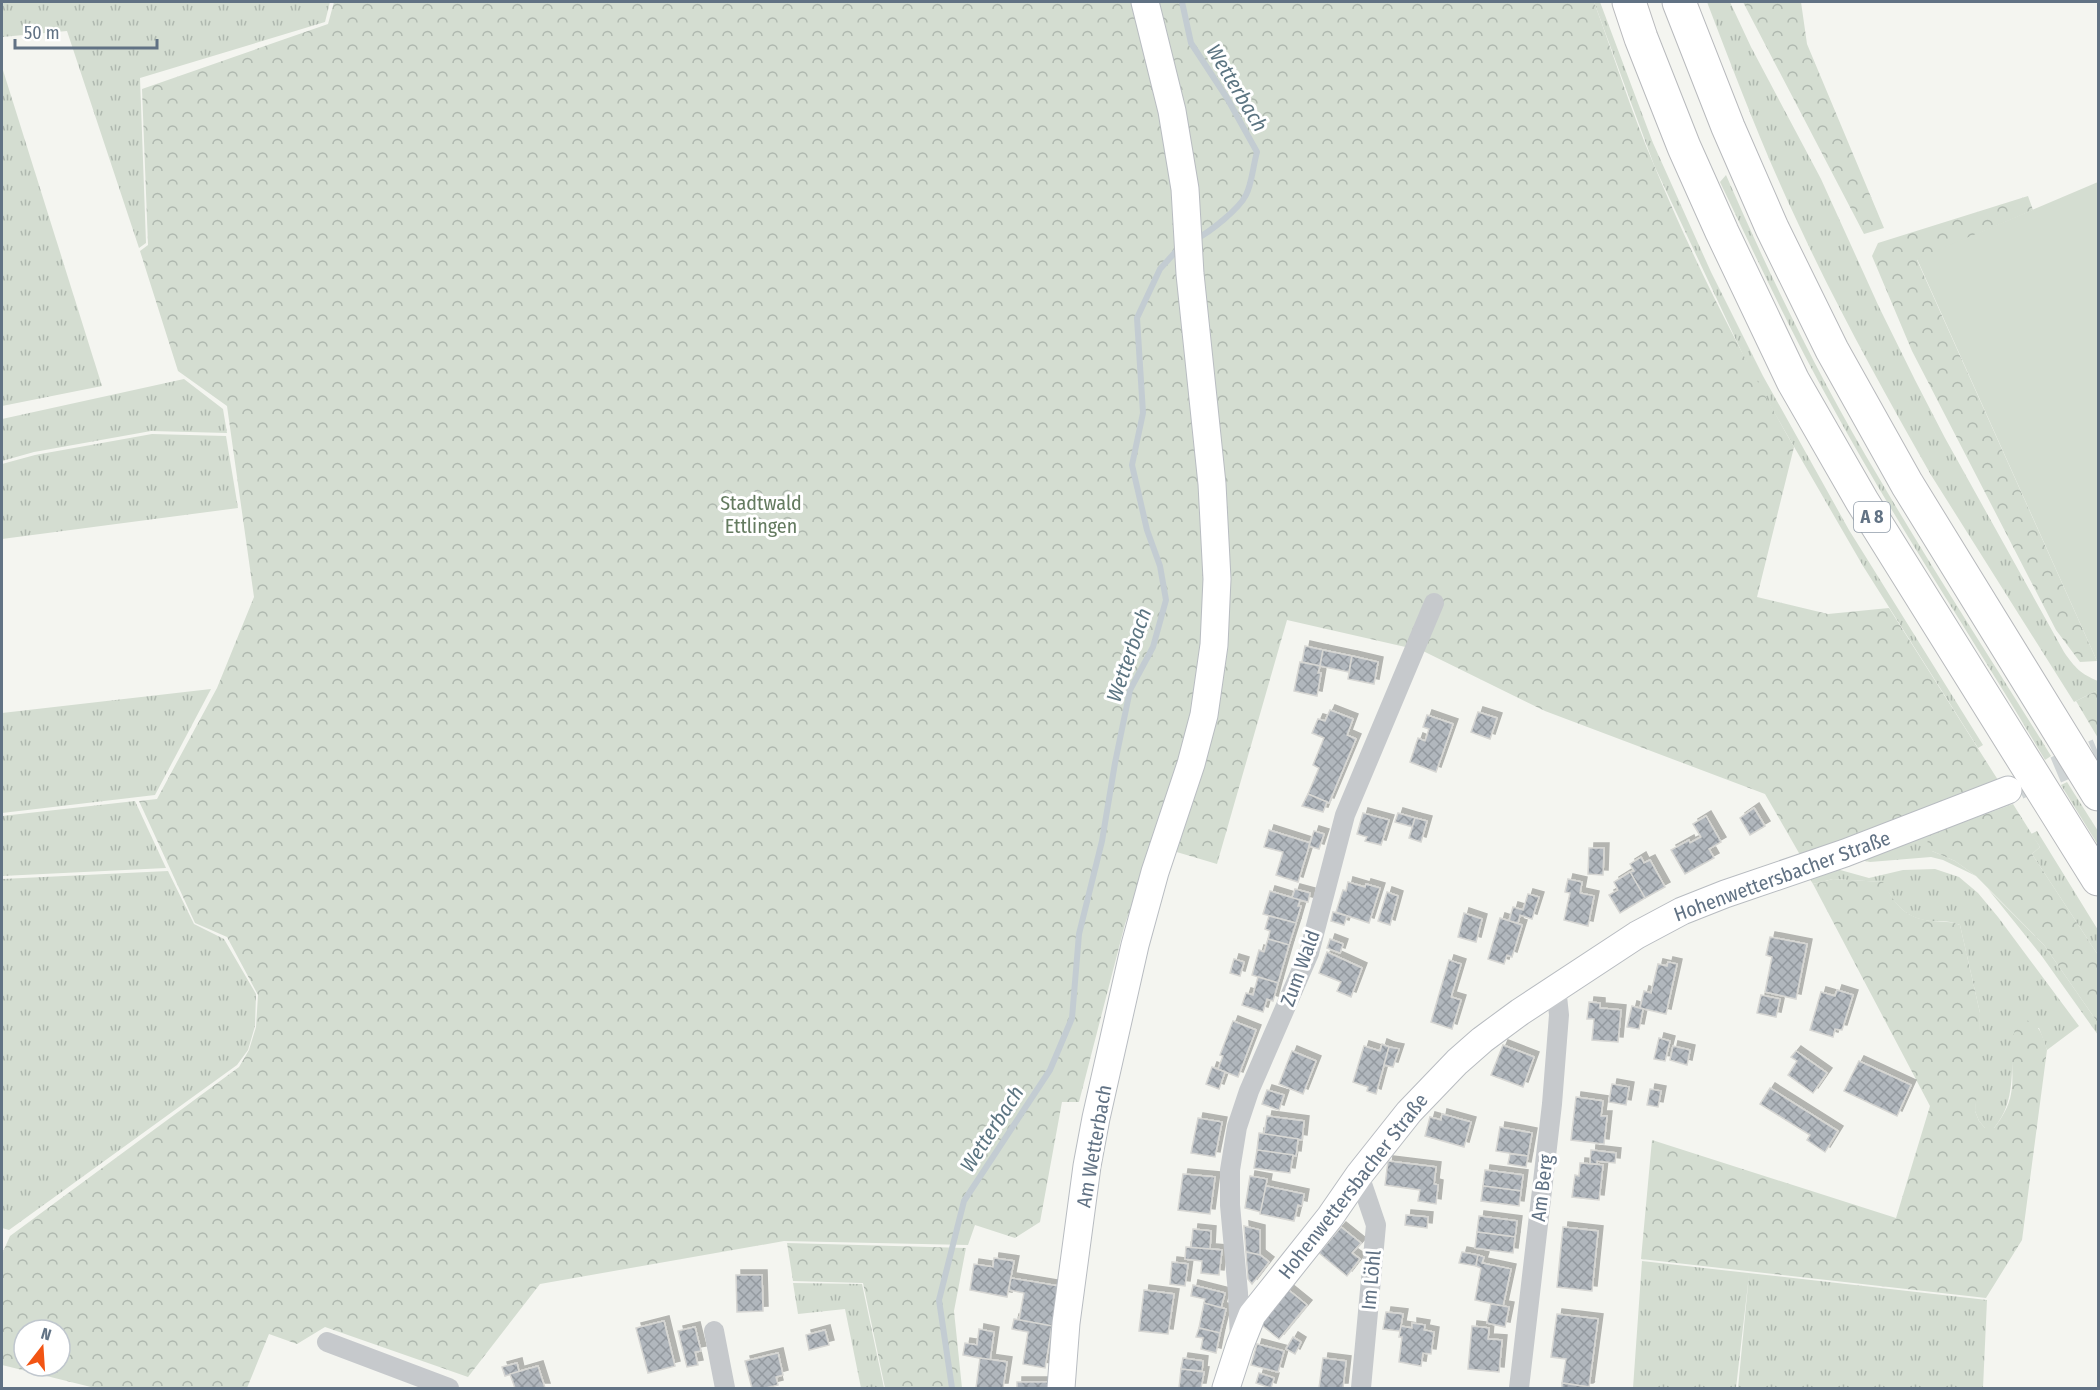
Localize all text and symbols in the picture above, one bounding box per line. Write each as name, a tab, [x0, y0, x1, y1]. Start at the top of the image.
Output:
scale bar	[15, 12, 158, 50]
text: 50 m	[24, 22, 60, 44]
water label: Wetterbach	[1201, 39, 1273, 137]
park label: Stadtwald Ettlingen	[720, 491, 802, 538]
road number: A 8	[1854, 502, 1890, 532]
water label: Wetterbach	[1101, 605, 1157, 705]
street label: Hohenwettersbacher Straße	[1670, 826, 1894, 926]
street label: Zum Wald	[1275, 927, 1325, 1009]
water label: Wetterbach	[954, 1081, 1030, 1177]
street label: Am Wetterbach	[1071, 1083, 1117, 1209]
street label: Hohenwettersbacher Straße	[1273, 1089, 1433, 1283]
street label: Am Berg	[1526, 1152, 1558, 1223]
street label: Im Löhl	[1356, 1249, 1386, 1311]
north arrow	[12, 1318, 72, 1378]
text: N	[39, 1324, 54, 1345]

